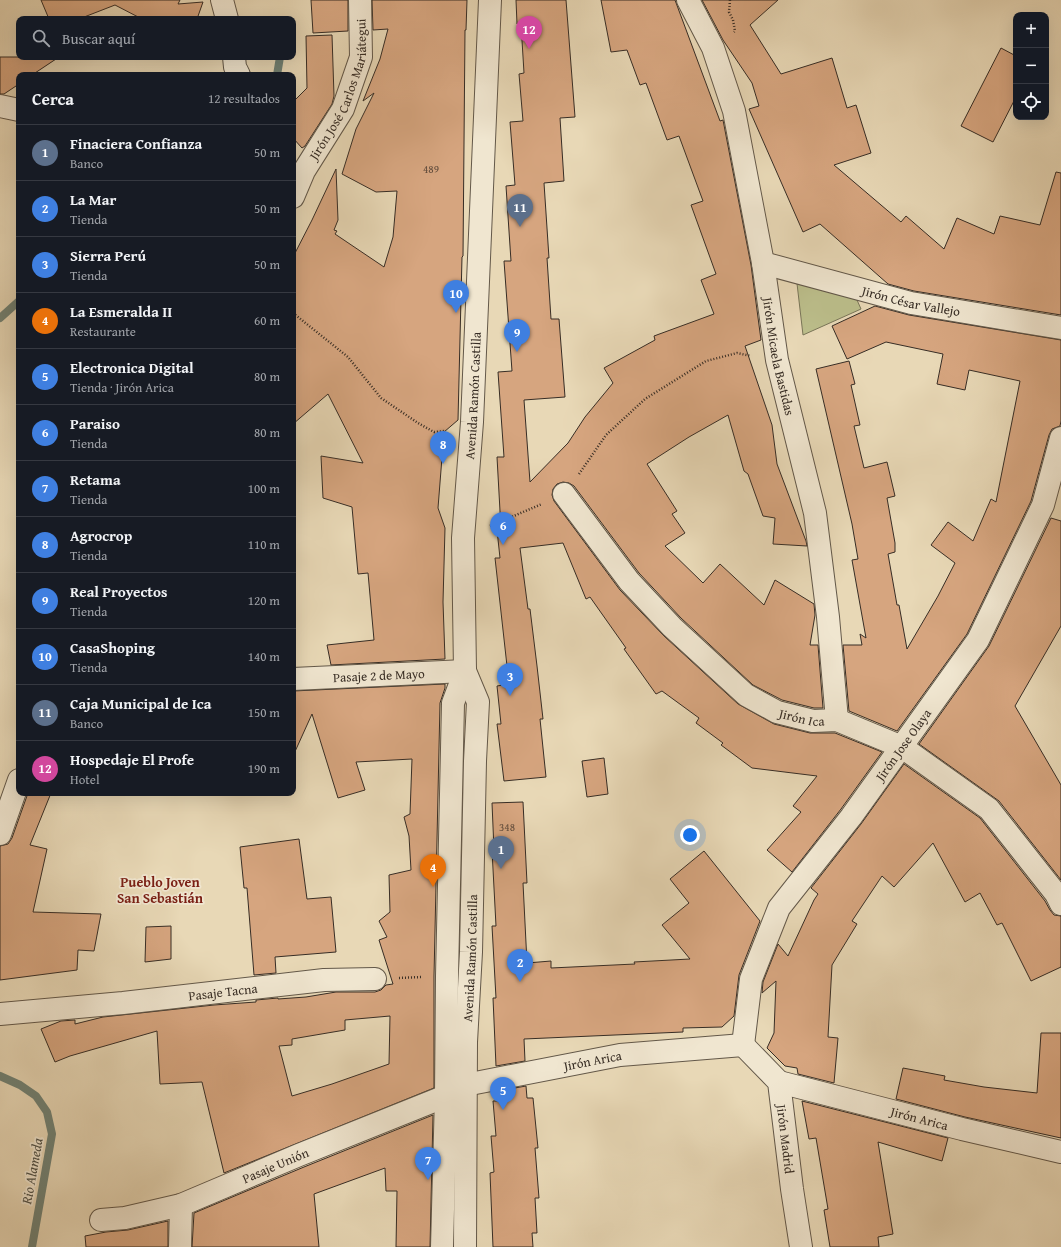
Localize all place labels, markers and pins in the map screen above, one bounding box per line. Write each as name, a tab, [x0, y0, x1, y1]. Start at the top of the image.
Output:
pin: 12	[516, 16, 542, 49]
pin: 11	[507, 194, 533, 227]
pin: 10	[443, 280, 469, 313]
pin: 9	[504, 319, 530, 352]
pin: 8	[430, 431, 456, 464]
pin: 6	[490, 512, 516, 545]
pin: 3	[497, 663, 523, 696]
pin: 1	[488, 836, 514, 869]
pin: 4	[420, 854, 446, 887]
pin: 2	[507, 949, 533, 982]
pin: 5	[490, 1077, 516, 1110]
pin: 7	[415, 1147, 441, 1180]

